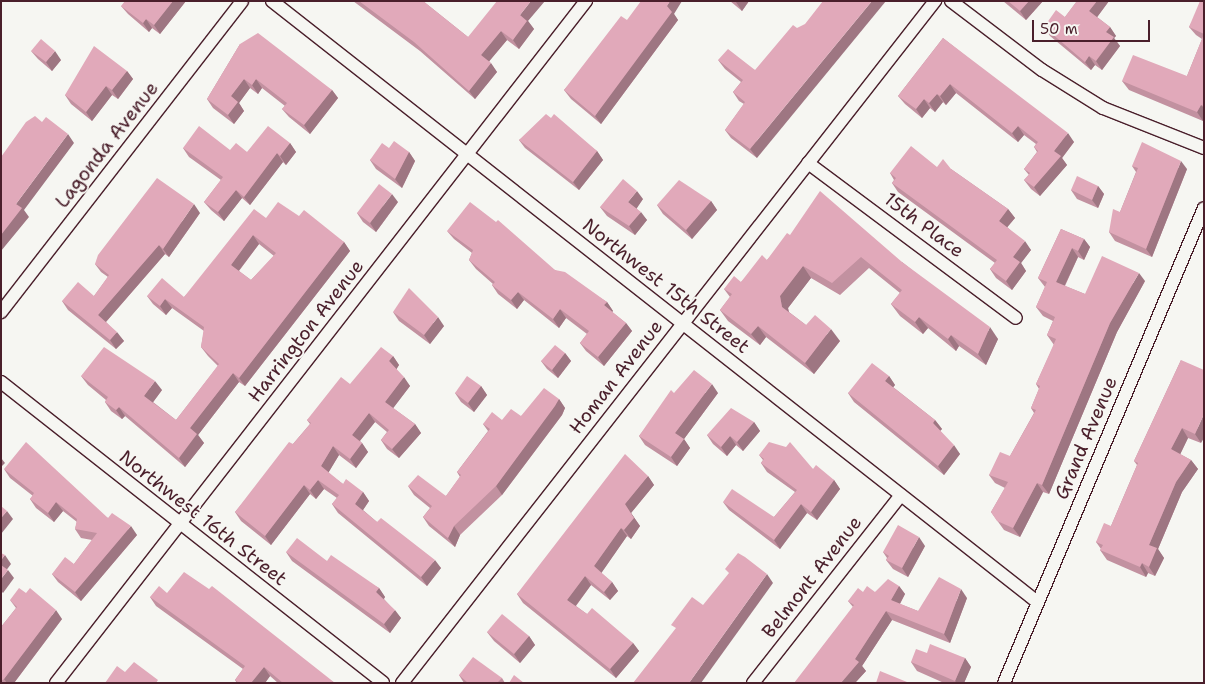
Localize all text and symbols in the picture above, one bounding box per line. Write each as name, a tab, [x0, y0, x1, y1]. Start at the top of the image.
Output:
scale bar	[1035, 10, 1152, 42]
text: 50 m	[1040, 19, 1078, 39]
street label: Lagonda Avenue	[51, 77, 163, 213]
street label: 15th Place	[880, 188, 968, 262]
street label: Northwest 15th Street	[578, 214, 754, 358]
street label: Harrington Avenue	[243, 255, 369, 407]
street label: Homan Avenue	[564, 315, 668, 439]
street label: Grand Avenue	[1050, 373, 1122, 503]
street label: Northwest 16th Street	[115, 445, 291, 591]
street label: Belmont Avenue	[757, 512, 867, 642]

